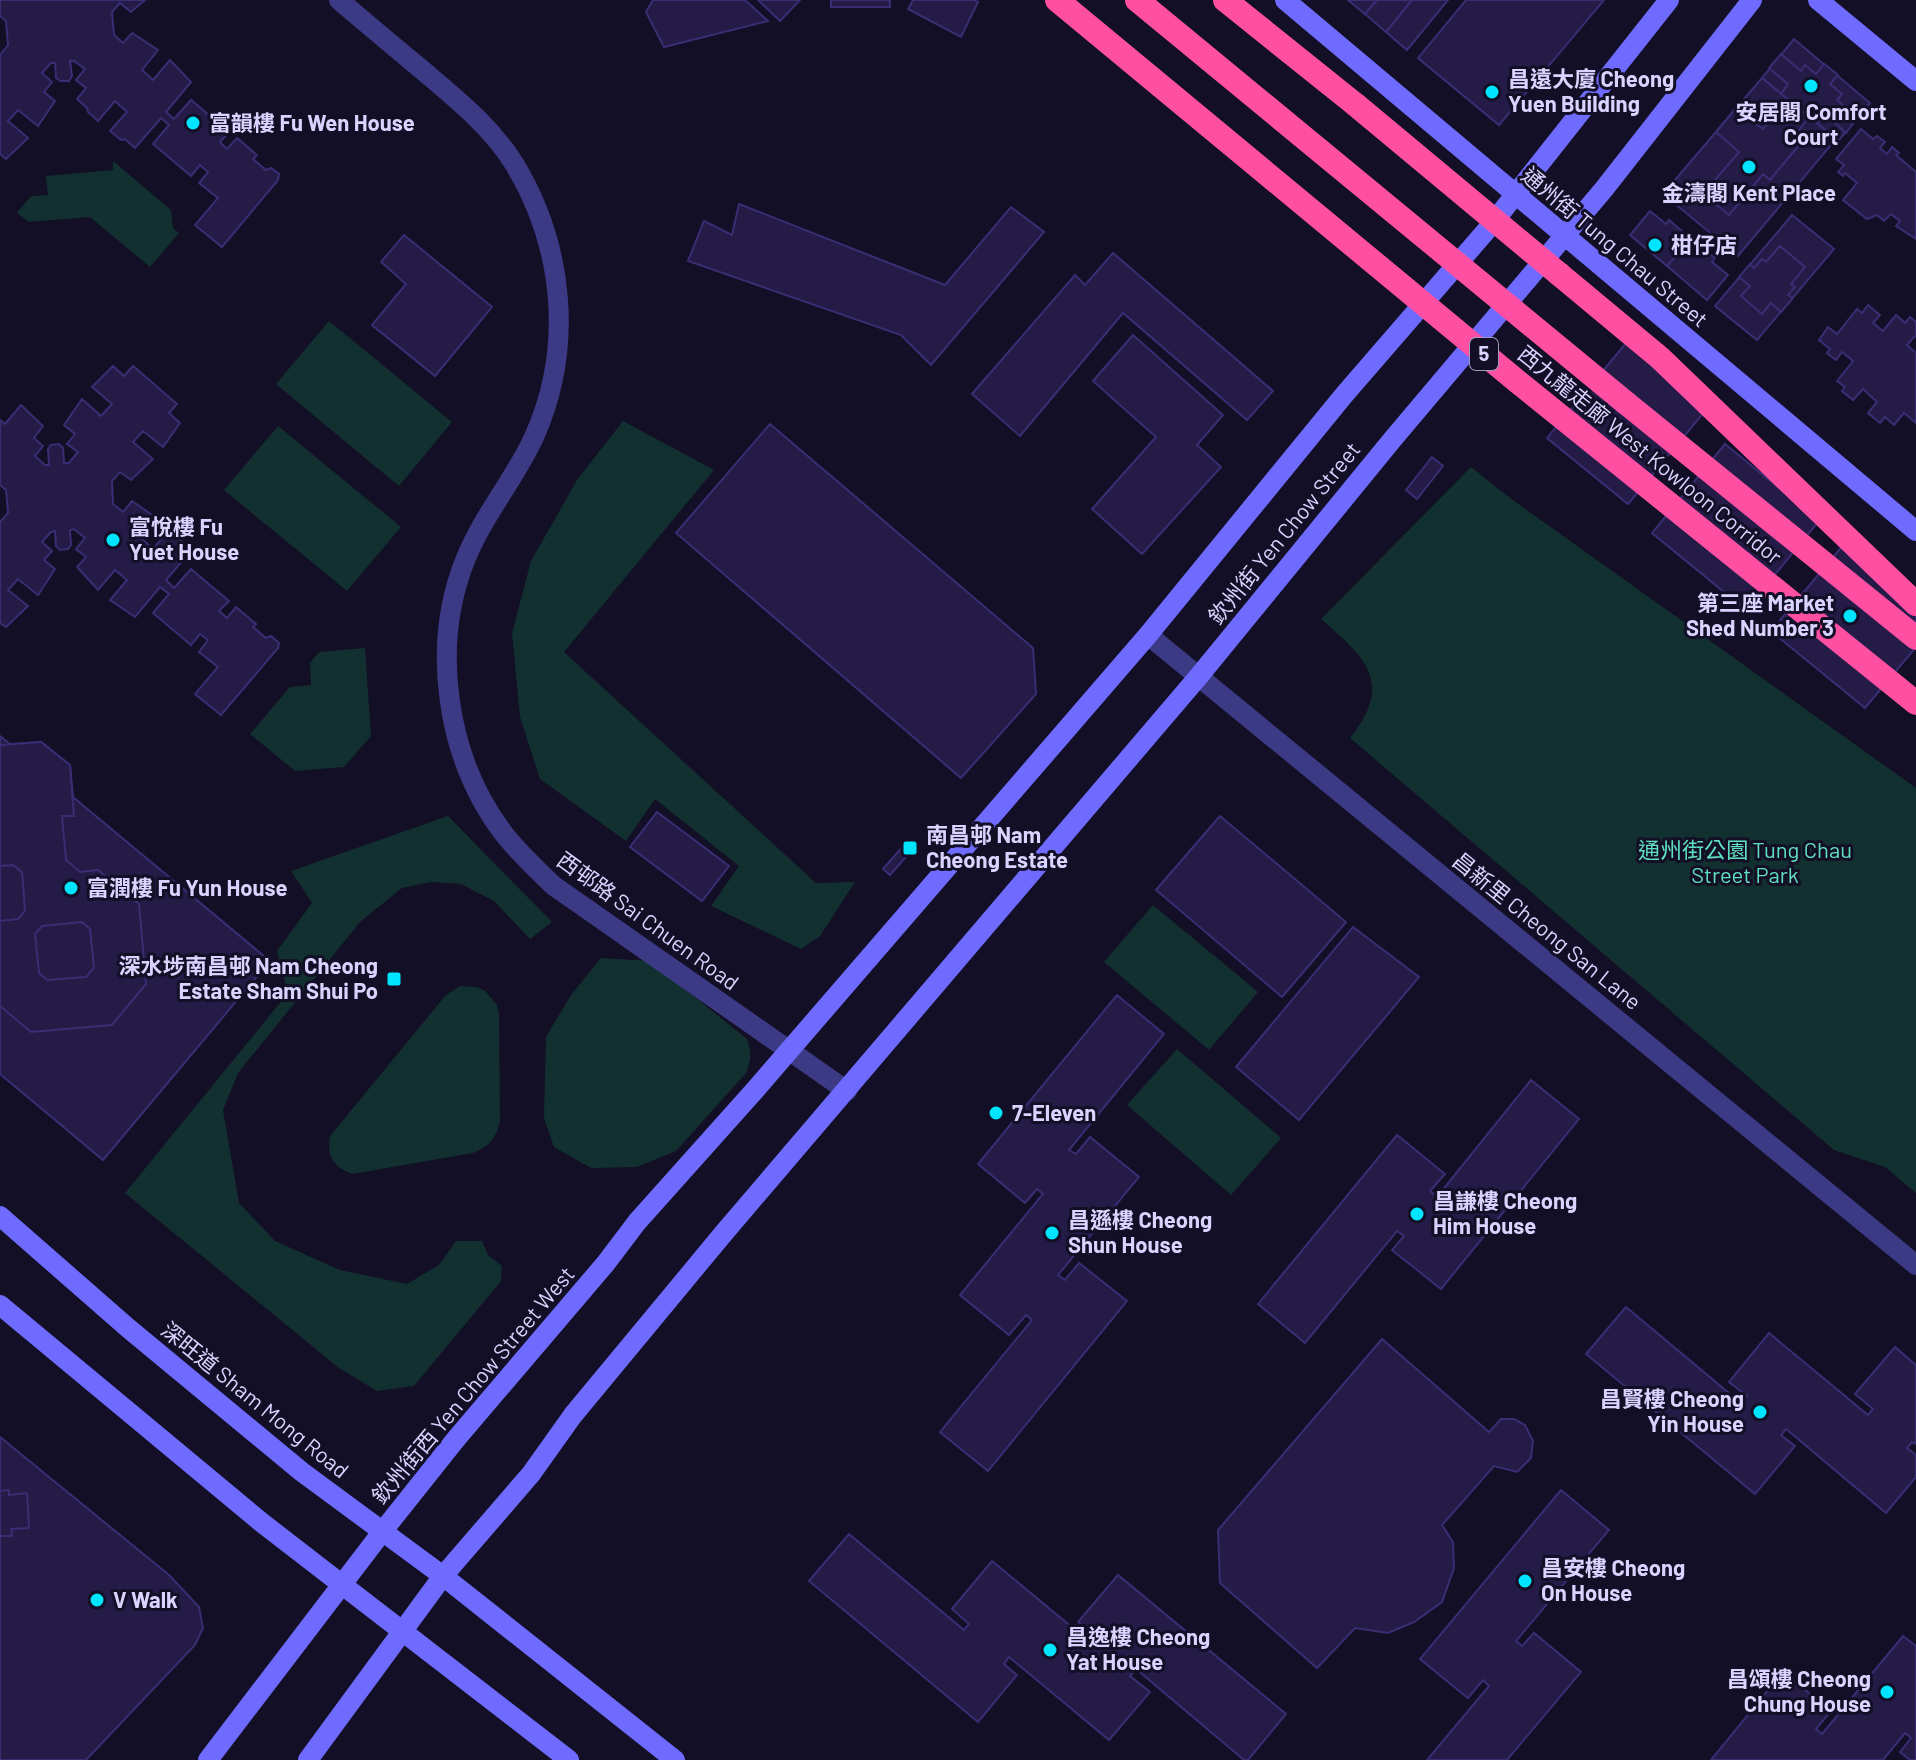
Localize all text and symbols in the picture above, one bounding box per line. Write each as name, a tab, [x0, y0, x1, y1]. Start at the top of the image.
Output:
place label: 昌遠大廈 Cheong Yuen Building	[1508, 65, 1674, 116]
marker: 安居閣 Comfort Court	[1802, 77, 1820, 95]
marker: 昌遠大廈 Cheong Yuen Building	[1483, 83, 1501, 101]
place label: 安居閣 Comfort Court	[1735, 98, 1887, 149]
place label: 富韻樓 Fu Wen House	[209, 109, 415, 135]
marker: 富韻樓 Fu Wen House	[184, 114, 202, 132]
marker: 金濤閣 Kent Place	[1740, 158, 1758, 176]
street label: 通州街 Tung Chau Street	[1517, 161, 1714, 332]
place label: 金濤閣 Kent Place	[1662, 179, 1836, 205]
place label: 柑仔店	[1671, 231, 1737, 257]
marker: 柑仔店	[1646, 236, 1664, 254]
road number: 5	[1470, 338, 1498, 370]
street label: 西九龍走廊 West Kowloon Corridor	[1513, 340, 1788, 569]
street label: 欽州街 Yen Chow Street	[1202, 436, 1365, 629]
place label: 富悅樓 Fu Yuet House	[129, 513, 239, 564]
marker: 富悅樓 Fu Yuet House	[104, 531, 122, 549]
place label: 第三座 Market Shed Number 3	[1686, 589, 1834, 640]
marker: 第三座 Market Shed Number 3	[1841, 607, 1859, 625]
place label: 南昌邨 Nam Cheong Estate	[926, 821, 1068, 872]
park label: 通州街公園 Tung Chau Street Park	[1638, 836, 1852, 887]
marker: 南昌邨 Nam Cheong Estate	[901, 839, 919, 857]
street label: 西邨路 Sai Chuen Road	[553, 846, 744, 995]
street label: 昌新里 Cheong San Lane	[1448, 846, 1647, 1014]
place label: 富潤樓 Fu Yun House	[87, 874, 288, 900]
marker: 富潤樓 Fu Yun House	[62, 879, 80, 897]
place label: 深水埗南昌邨 Nam Cheong Estate Sham Shui Po	[119, 952, 378, 1003]
marker: 深水埗南昌邨 Nam Cheong Estate Sham Shui Po	[385, 970, 403, 988]
place label: 7-Eleven	[1012, 1099, 1096, 1125]
marker: 7-Eleven	[987, 1104, 1005, 1122]
place label: 昌謙樓 Cheong Him House	[1433, 1187, 1577, 1238]
marker: 昌謙樓 Cheong Him House	[1408, 1205, 1426, 1223]
place label: 昌遜樓 Cheong Shun House	[1068, 1206, 1212, 1257]
marker: 昌遜樓 Cheong Shun House	[1043, 1224, 1061, 1242]
street label: 欽州街西 Yen Chow Street West	[365, 1261, 579, 1508]
street label: 深旺道 Sham Mong Road	[157, 1316, 354, 1483]
place label: 昌賢樓 Cheong Yin House	[1600, 1385, 1744, 1436]
marker: 昌賢樓 Cheong Yin House	[1751, 1403, 1769, 1421]
place label: 昌安樓 Cheong On House	[1541, 1554, 1685, 1605]
marker: 昌安樓 Cheong On House	[1516, 1572, 1534, 1590]
place label: V Walk	[113, 1586, 178, 1612]
marker: V Walk	[88, 1591, 106, 1609]
place label: 昌逸樓 Cheong Yat House	[1066, 1623, 1210, 1674]
marker: 昌逸樓 Cheong Yat House	[1041, 1641, 1059, 1659]
place label: 昌頌樓 Cheong Chung House	[1727, 1665, 1871, 1716]
marker: 昌頌樓 Cheong Chung House	[1878, 1683, 1896, 1701]

